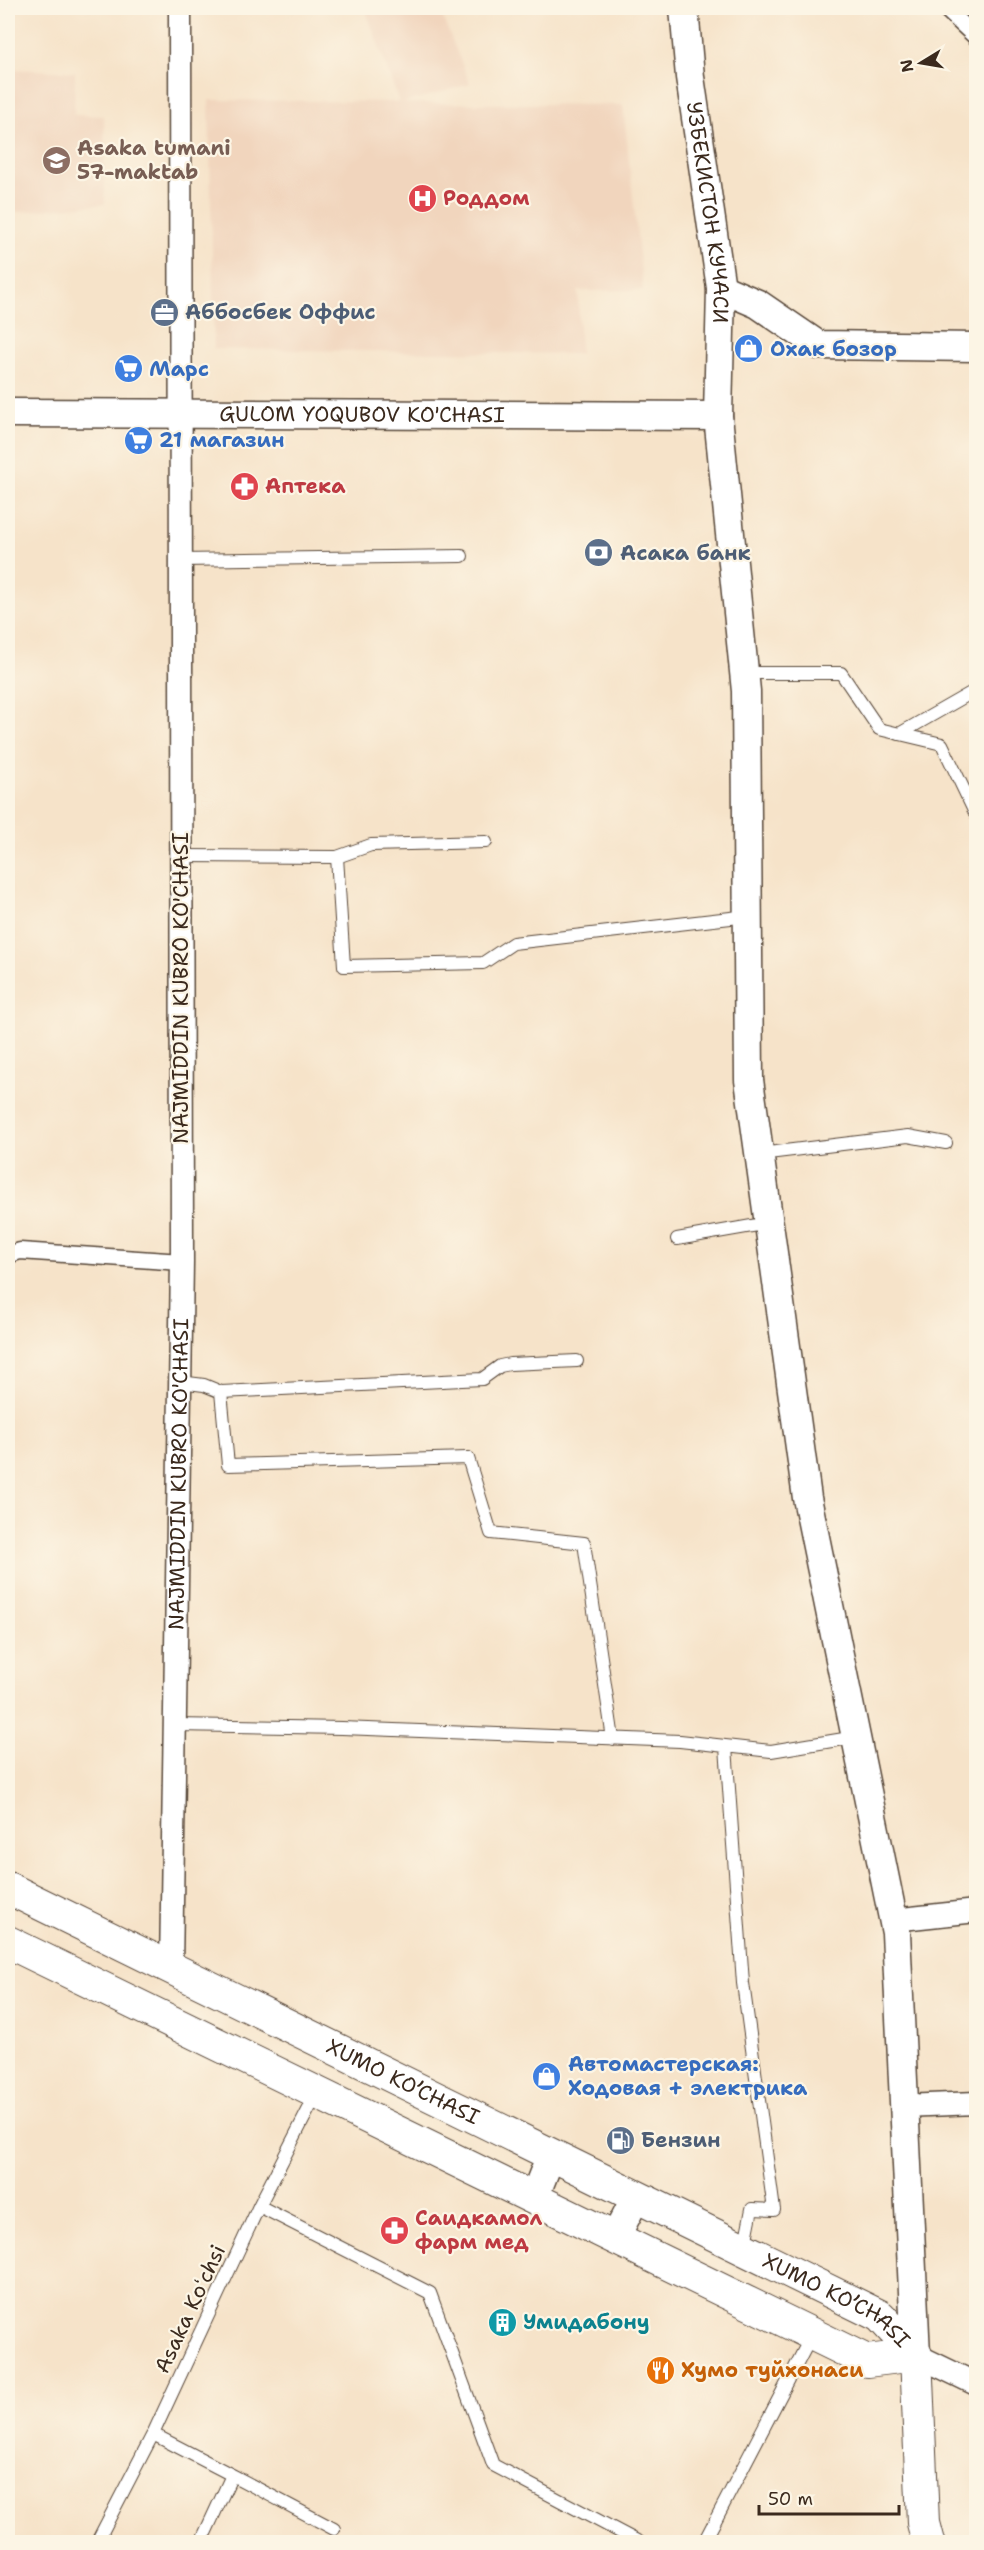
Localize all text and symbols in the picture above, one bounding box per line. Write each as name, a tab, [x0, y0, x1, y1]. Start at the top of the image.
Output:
north arrow	[891, 33, 951, 93]
text: N	[895, 58, 918, 74]
street label: УЗБЕКИСТОН КУЧАСИ	[680, 100, 735, 324]
place label: Asaka tumani 57-maktab	[77, 134, 231, 186]
school or university icon: Asaka tumani 57-maktab	[40, 144, 72, 176]
hospital icon: Роддом	[406, 182, 438, 214]
place label: Роддом	[443, 184, 530, 212]
office icon: Аббосбек Оффис	[148, 296, 180, 328]
place label: Аббосбек Оффис	[185, 298, 376, 326]
shop icon: Охак бозор	[733, 333, 765, 365]
place label: Охак бозор	[770, 335, 897, 363]
supermarket icon: Марс	[112, 353, 144, 385]
place label: Марс	[149, 355, 209, 383]
street label: GULOM YOQUBOV KO'CHASI	[219, 400, 505, 429]
supermarket icon: 21 магазин	[122, 424, 154, 456]
place label: 21 магазин	[159, 426, 285, 454]
pharmacy icon: Аптека	[228, 470, 260, 502]
place label: Аптека	[265, 472, 346, 500]
bank icon: Асака банк	[583, 537, 615, 569]
place label: Асака банк	[620, 539, 751, 567]
street label: NAJMIDDIN KUBRO KO'CHASI	[167, 832, 195, 1144]
street label: NAJMIDDIN KUBRO KO'CHASI	[162, 1318, 195, 1630]
street label: XUMO KO’CHASI	[322, 2032, 484, 2131]
place label: Автомастерская: Ходовая + электрика	[568, 2050, 808, 2102]
shop icon: Автомастерская: Ходовая + электрика	[531, 2060, 563, 2092]
fuel station icon: Бензин	[604, 2124, 636, 2156]
place label: Бензин	[641, 2126, 721, 2154]
place label: Саидкамол фарм мед	[415, 2204, 543, 2256]
pharmacy icon: Саидкамол фарм мед	[378, 2214, 410, 2246]
street label: Asaka Koʻchsi	[148, 2240, 232, 2378]
street label: XUMO KO’CHASI	[758, 2247, 916, 2354]
building icon: Умидабону	[486, 2306, 518, 2338]
place label: Умидабону	[523, 2308, 650, 2336]
restaurant icon: Хумо туйхонаси	[644, 2354, 676, 2386]
place label: Хумо туйхонаси	[681, 2356, 864, 2384]
scale bar	[759, 2478, 898, 2516]
text: 50 m	[768, 2487, 813, 2511]

